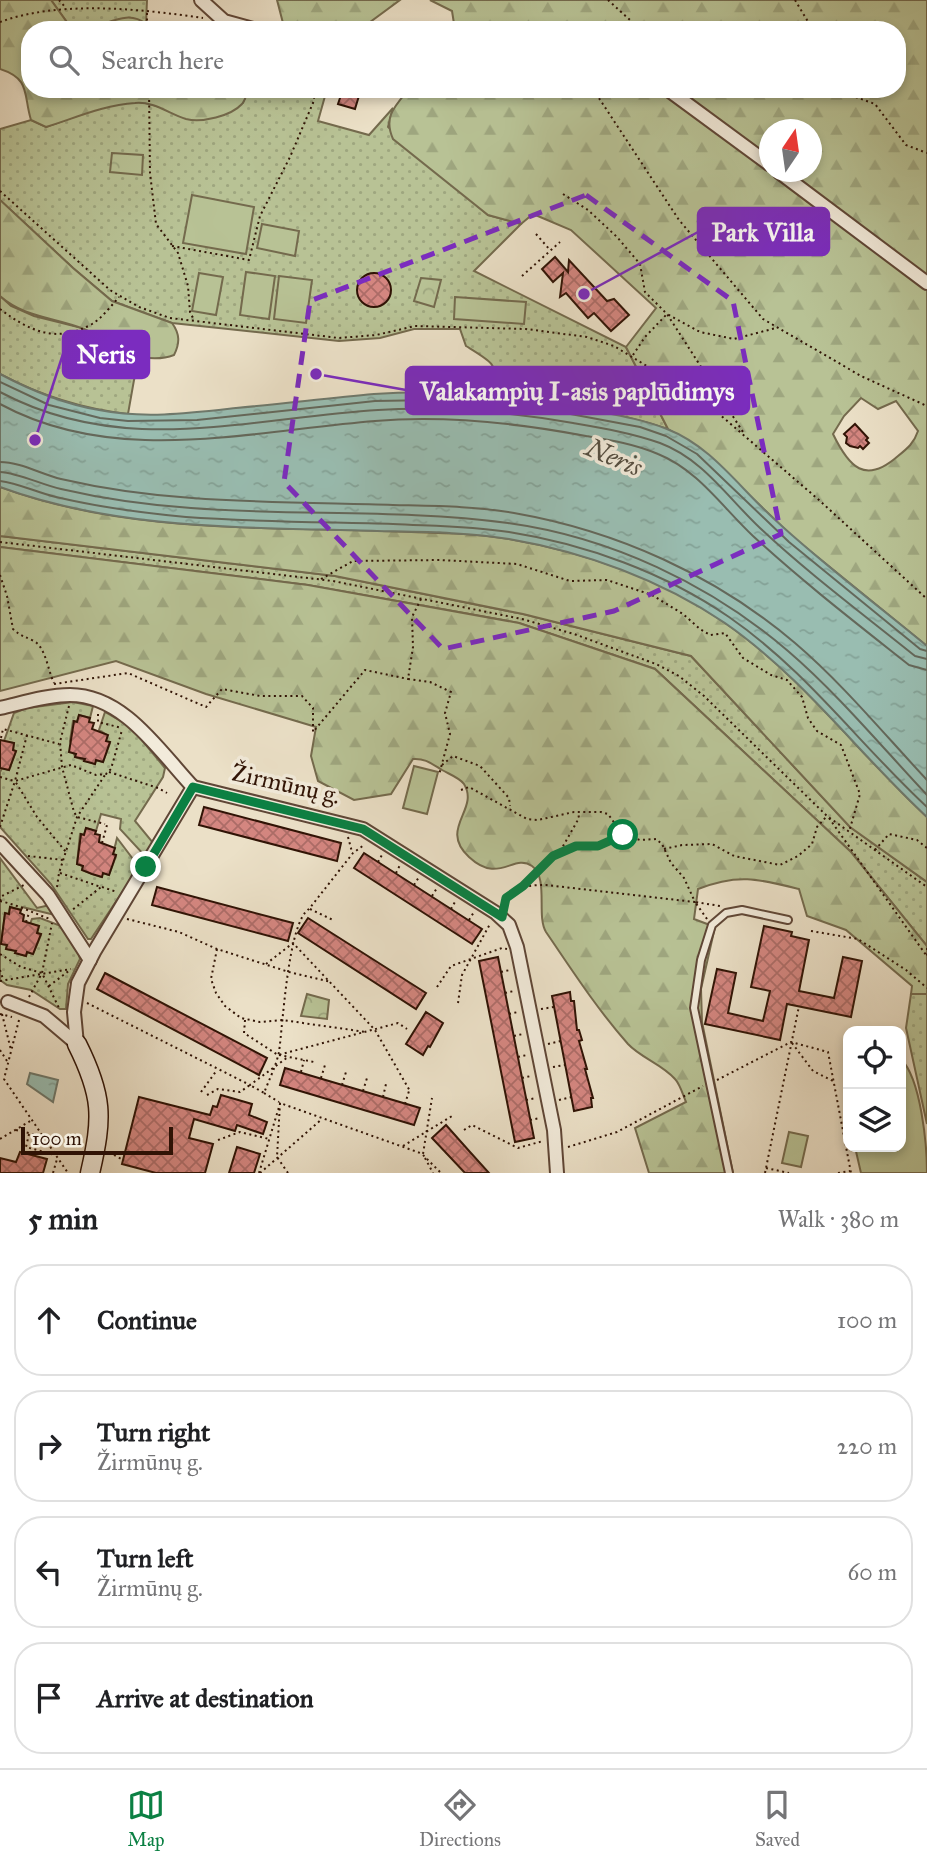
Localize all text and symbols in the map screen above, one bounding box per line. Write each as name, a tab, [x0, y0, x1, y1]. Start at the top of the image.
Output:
search box	[21, 21, 906, 98]
icon: search	[45, 41, 83, 79]
text: Search here	[101, 44, 224, 76]
north arrow	[759, 119, 822, 182]
callout: Park Villa	[698, 208, 829, 255]
text: Park Villa	[712, 216, 815, 248]
callout: Neris	[63, 331, 149, 378]
text: Neris	[77, 338, 136, 370]
callout: Valakampių I-asis paplūdimys	[406, 367, 749, 414]
text: Valakampių I-asis paplūdimys	[419, 375, 735, 407]
water label: Neris	[579, 430, 647, 483]
street label: Žirmūnų g.	[229, 757, 343, 811]
route start	[607, 819, 638, 850]
route end	[130, 851, 161, 882]
map controls	[843, 1026, 906, 1152]
button: locate	[843, 1026, 906, 1089]
button: layers	[843, 1089, 906, 1152]
scale bar	[21, 1124, 173, 1156]
text: 100 m	[32, 1127, 82, 1150]
text: 5 min	[28, 1201, 98, 1237]
text: Walk · 380 m	[778, 1205, 899, 1233]
icon: ahead	[30, 1301, 68, 1339]
text: Continue	[97, 1304, 197, 1336]
text: 100 m	[837, 1306, 897, 1334]
text: Turn right	[97, 1416, 210, 1448]
icon: right	[30, 1427, 68, 1465]
text: 220 m	[837, 1432, 897, 1460]
text: Žirmūnų g.	[97, 1448, 203, 1476]
text: Turn left	[97, 1542, 193, 1574]
icon: left	[30, 1553, 68, 1591]
text: 60 m	[848, 1558, 897, 1586]
text: Žirmūnų g.	[97, 1574, 203, 1602]
icon: arrive	[30, 1679, 68, 1717]
text: Arrive at destination	[97, 1682, 314, 1714]
tab: Map	[127, 1786, 165, 1851]
tab: Directions	[419, 1786, 501, 1851]
tab: Saved	[755, 1786, 800, 1851]

